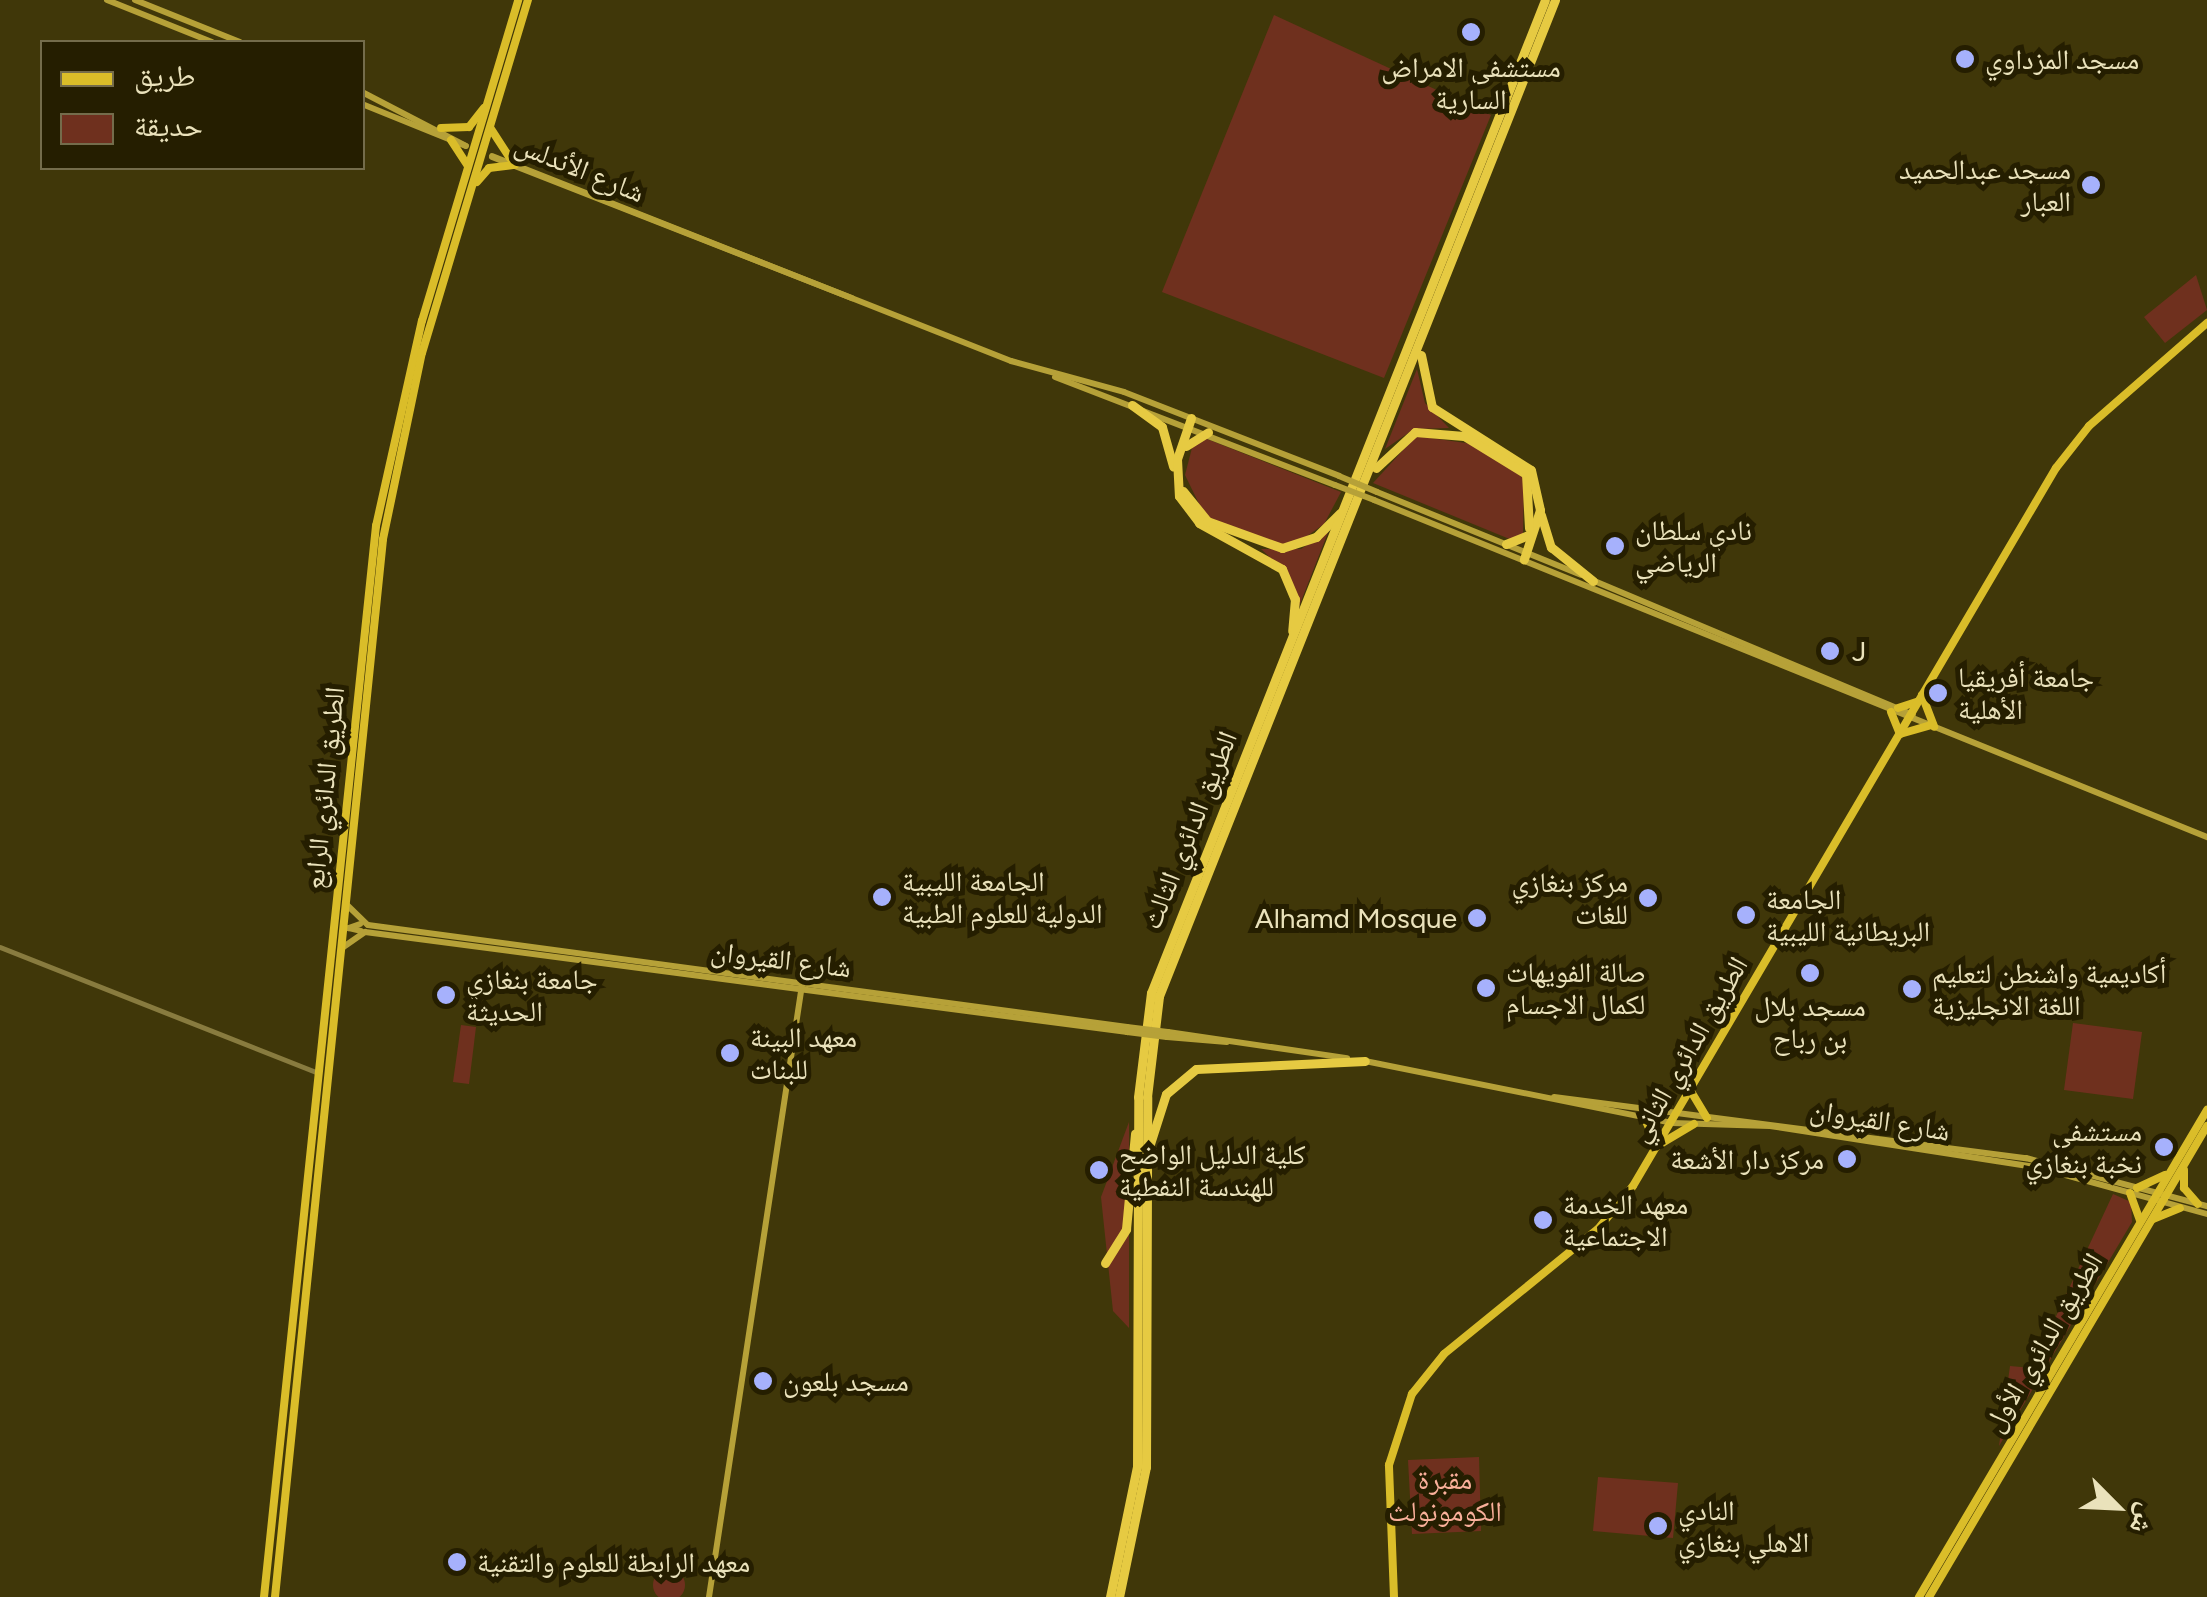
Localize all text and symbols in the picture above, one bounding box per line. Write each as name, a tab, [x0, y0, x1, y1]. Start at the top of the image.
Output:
marker: مستشفى الامراض السارية	[1458, 19, 1484, 45]
legend	[40, 40, 365, 170]
place label: مسجد المزداوي	[1985, 42, 2139, 76]
marker: مسجد المزداوي	[1954, 48, 1976, 70]
place label: مستشفى الامراض السارية	[1381, 50, 1561, 116]
text: طريق	[134, 57, 195, 94]
text: حديقة	[134, 107, 203, 144]
street label: شارع الأندلس	[510, 127, 650, 209]
place label: مسجد عبدالحميد العبار	[1899, 152, 2071, 218]
marker: مسجد عبدالحميد العبار	[2080, 174, 2102, 196]
place label: نادي سلطان الرياضي	[1635, 513, 1752, 579]
marker: نادي سلطان الرياضي	[1604, 535, 1626, 557]
place label: J	[1852, 634, 1866, 668]
marker: J	[1817, 638, 1843, 664]
place label: جامعة أفريقيا الأهلية	[1958, 660, 2094, 726]
marker: جامعة أفريقيا الأهلية	[1927, 682, 1949, 704]
street label: الطريق الدائري الرابع	[297, 685, 351, 891]
street label: الطريق الدائري الثالث	[1134, 726, 1244, 934]
place label: الجامعة الليبية الدولية للعلوم الطبية	[902, 864, 1103, 930]
place label: مركز بنغازي للغات	[1511, 865, 1628, 931]
place label: الجامعة البريطانية الليبية	[1766, 882, 1930, 948]
marker: الجامعة الليبية الدولية للعلوم الطبية	[871, 886, 893, 908]
marker: مركز بنغازي للغات	[1637, 887, 1659, 909]
place label: Alhamd Mosque	[1255, 901, 1457, 935]
marker: الجامعة البريطانية الليبية	[1735, 904, 1757, 926]
marker: Alhamd Mosque	[1466, 907, 1488, 929]
street label: شارع القيروان	[709, 934, 853, 984]
street label: الطريق الدائري الثاني	[1621, 950, 1755, 1148]
place label: صالة الفويهات لكمال الاجسام	[1506, 955, 1646, 1021]
place label: أكاديمية واشنطن لتعليم اللغة الانجليزية	[1932, 956, 2166, 1022]
place label: جامعة بنغازي الحديثة	[466, 962, 597, 1028]
marker: مسجد بلال بن رباح	[1799, 962, 1821, 984]
marker: صالة الفويهات لكمال الاجسام	[1475, 977, 1497, 999]
marker: أكاديمية واشنطن لتعليم اللغة الانجليزية	[1901, 978, 1923, 1000]
marker: جامعة بنغازي الحديثة	[435, 984, 457, 1006]
place label: مسجد بلال بن رباح	[1754, 989, 1866, 1055]
place label: معهد البينة للبنات	[750, 1020, 857, 1086]
marker: معهد البينة للبنات	[719, 1042, 741, 1064]
street label: شارع القيروان	[1808, 1092, 1952, 1148]
place label: مستشفى نخبة بنغازي	[2025, 1114, 2142, 1180]
marker: مستشفى نخبة بنغازي	[2151, 1134, 2177, 1160]
place label: كلية الدليل الواضح للهندسة النفطية	[1119, 1137, 1306, 1203]
place label: مركز دار الأشعة	[1670, 1142, 1824, 1176]
marker: مركز دار الأشعة	[1834, 1146, 1860, 1172]
marker: كلية الدليل الواضح للهندسة النفطية	[1088, 1159, 1110, 1181]
place label: معهد الخدمة الاجتماعية	[1563, 1187, 1688, 1253]
marker: معهد الخدمة الاجتماعية	[1532, 1209, 1554, 1231]
street label: الطريق الدائري الأول	[1976, 1246, 2110, 1438]
place label: مسجد بلعون	[783, 1364, 909, 1398]
marker: مسجد بلعون	[752, 1370, 774, 1392]
north arrow	[2067, 1457, 2167, 1557]
park label: مقبرة الكومونولث	[1388, 1462, 1502, 1528]
place label: النادي الاهلي بنغازي	[1678, 1493, 1809, 1559]
text: ش	[2123, 1499, 2166, 1540]
marker: النادي الاهلي بنغازي	[1647, 1515, 1669, 1537]
place label: معهد الرابطة للعلوم والتقنية	[477, 1545, 750, 1579]
marker: معهد الرابطة للعلوم والتقنية	[446, 1551, 468, 1573]

